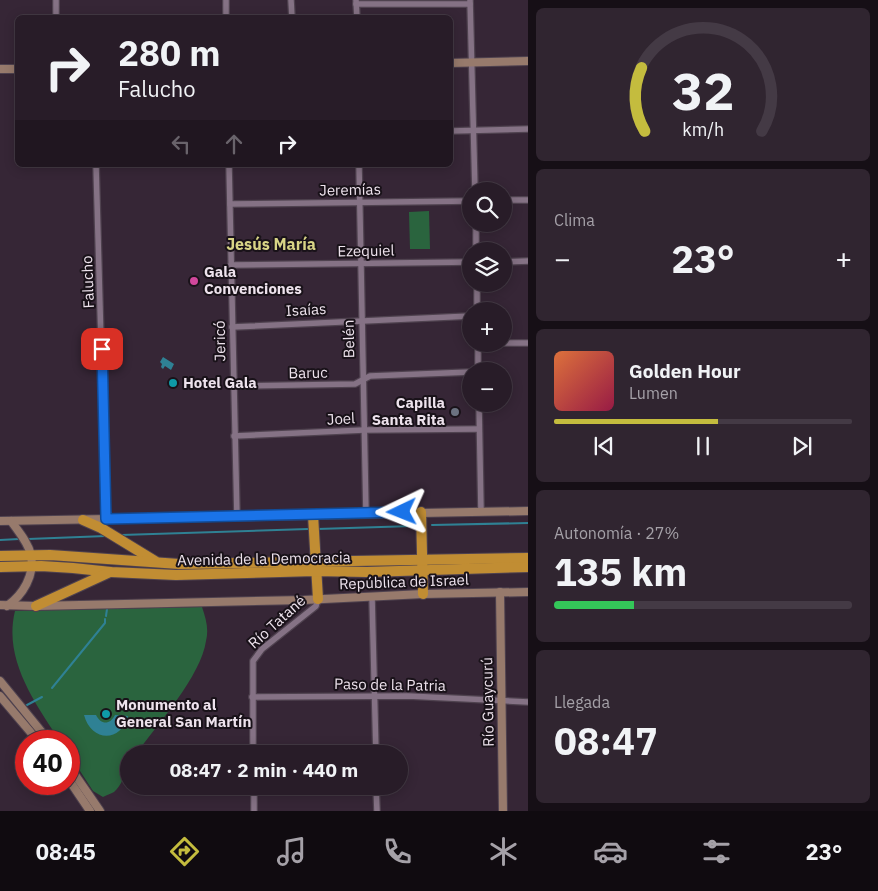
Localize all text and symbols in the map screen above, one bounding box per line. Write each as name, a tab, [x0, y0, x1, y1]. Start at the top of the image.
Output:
text: 280 m	[118, 30, 221, 76]
icon: right	[35, 35, 100, 100]
text: 32	[672, 57, 734, 124]
text: Falucho	[118, 74, 196, 103]
text: km/h	[682, 118, 724, 141]
icon: left	[167, 130, 195, 158]
icon: ahead	[220, 130, 248, 158]
icon: right	[273, 130, 301, 158]
street label: Jeremías	[319, 179, 381, 200]
map controls	[462, 182, 512, 412]
button: search	[462, 182, 512, 232]
text: Clima	[554, 210, 595, 230]
district label: Jesús María	[226, 234, 316, 254]
text: 23°	[671, 234, 735, 283]
text: −	[554, 240, 571, 277]
text: +	[835, 240, 852, 277]
street label: Ezequiel	[337, 241, 395, 260]
button: layers	[462, 242, 512, 292]
street label: Falucho	[77, 255, 98, 309]
place label: Gala Convenciones	[204, 262, 302, 298]
marker: Gala Convenciones	[188, 275, 200, 287]
street label: Isaías	[285, 299, 327, 320]
button: +	[462, 302, 512, 352]
street label: Belén	[339, 319, 358, 359]
street label: Jericó	[210, 320, 229, 362]
pin	[81, 328, 123, 370]
icon: arrive	[88, 335, 116, 363]
text: Golden Hour	[629, 359, 741, 383]
button: −	[462, 362, 512, 412]
street label: Baruc	[288, 363, 328, 382]
place label: Hotel Gala	[183, 373, 257, 392]
marker: Hotel Gala	[167, 377, 179, 389]
text: Lumen	[629, 383, 678, 403]
place label: Capilla Santa Rita	[372, 393, 445, 429]
marker: Capilla Santa Rita	[449, 406, 461, 418]
street label: Joel	[326, 408, 356, 429]
icon: previous	[590, 432, 618, 460]
icon: pause	[689, 432, 717, 460]
icon: next	[788, 432, 816, 460]
position arrow	[375, 485, 427, 537]
text: Autonomía · 27%	[554, 523, 679, 543]
street label: Avenida de la Democracia	[177, 547, 351, 570]
text: 135 km	[554, 547, 687, 596]
street label: República de Israel	[339, 570, 469, 593]
street label: Río Tatané	[244, 591, 309, 652]
street label: Río Guaycurú	[477, 657, 498, 747]
street label: Paso de la Patria	[334, 674, 446, 695]
text: Llegada	[554, 692, 610, 712]
place label: Monumento al General San Martín	[116, 695, 251, 731]
marker: Monumento al General San Martín	[100, 708, 112, 720]
text: 08:47	[554, 716, 658, 765]
speed limit sign: 40	[15, 730, 80, 795]
text: 08:47 · 2 min · 440 m	[170, 758, 358, 782]
icon: directions	[167, 834, 202, 869]
icon: music	[274, 834, 309, 869]
icon: phone	[380, 834, 415, 869]
icon: climate	[486, 834, 521, 869]
icon: car	[593, 834, 628, 869]
icon: filters	[699, 834, 734, 869]
text: 08:45	[36, 837, 96, 866]
text: 23°	[805, 837, 842, 866]

